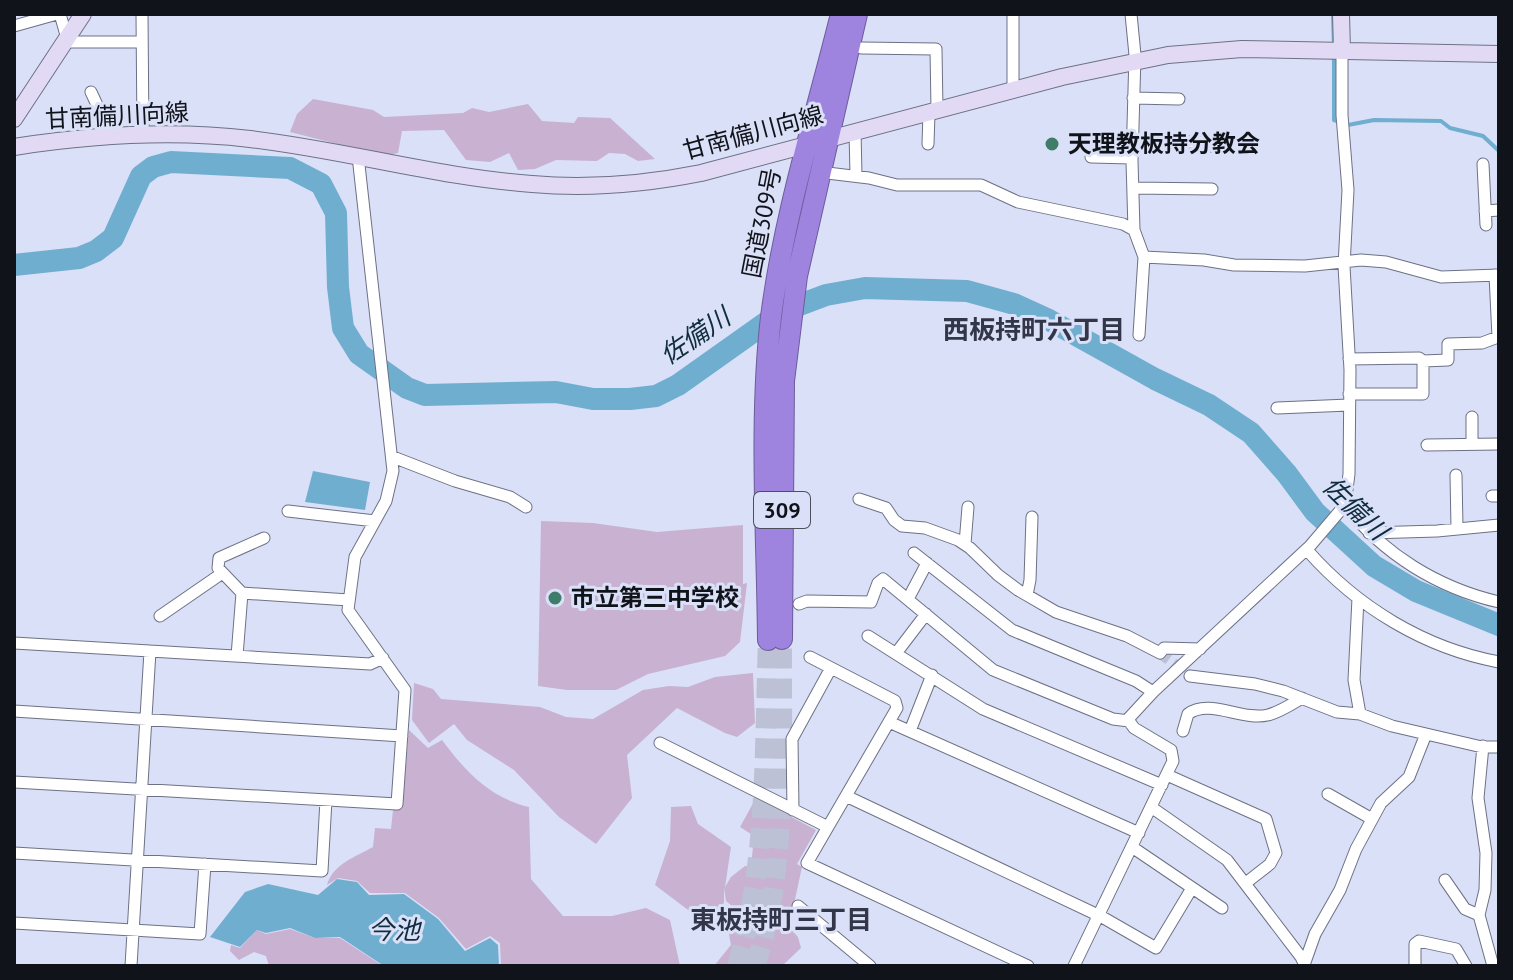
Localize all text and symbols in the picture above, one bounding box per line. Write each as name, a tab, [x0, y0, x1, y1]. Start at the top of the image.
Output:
street label: 甘南備川向線	[44, 96, 190, 135]
street label: 甘南備川向線	[679, 99, 826, 166]
place label: 天理教板持分教会	[1068, 128, 1260, 159]
marker: 天理教板持分教会	[1043, 135, 1061, 153]
street label: 国道309号	[736, 165, 787, 280]
water label: 佐備川	[653, 298, 739, 371]
district label: 西板持町六丁目	[943, 313, 1125, 346]
water label: 佐備川	[1316, 469, 1397, 549]
road number: 309	[754, 492, 810, 528]
place label: 市立第三中学校	[571, 582, 739, 613]
marker: 市立第三中学校	[546, 589, 564, 607]
district label: 東板持町三丁目	[690, 903, 872, 936]
water label: 今池	[368, 913, 423, 946]

